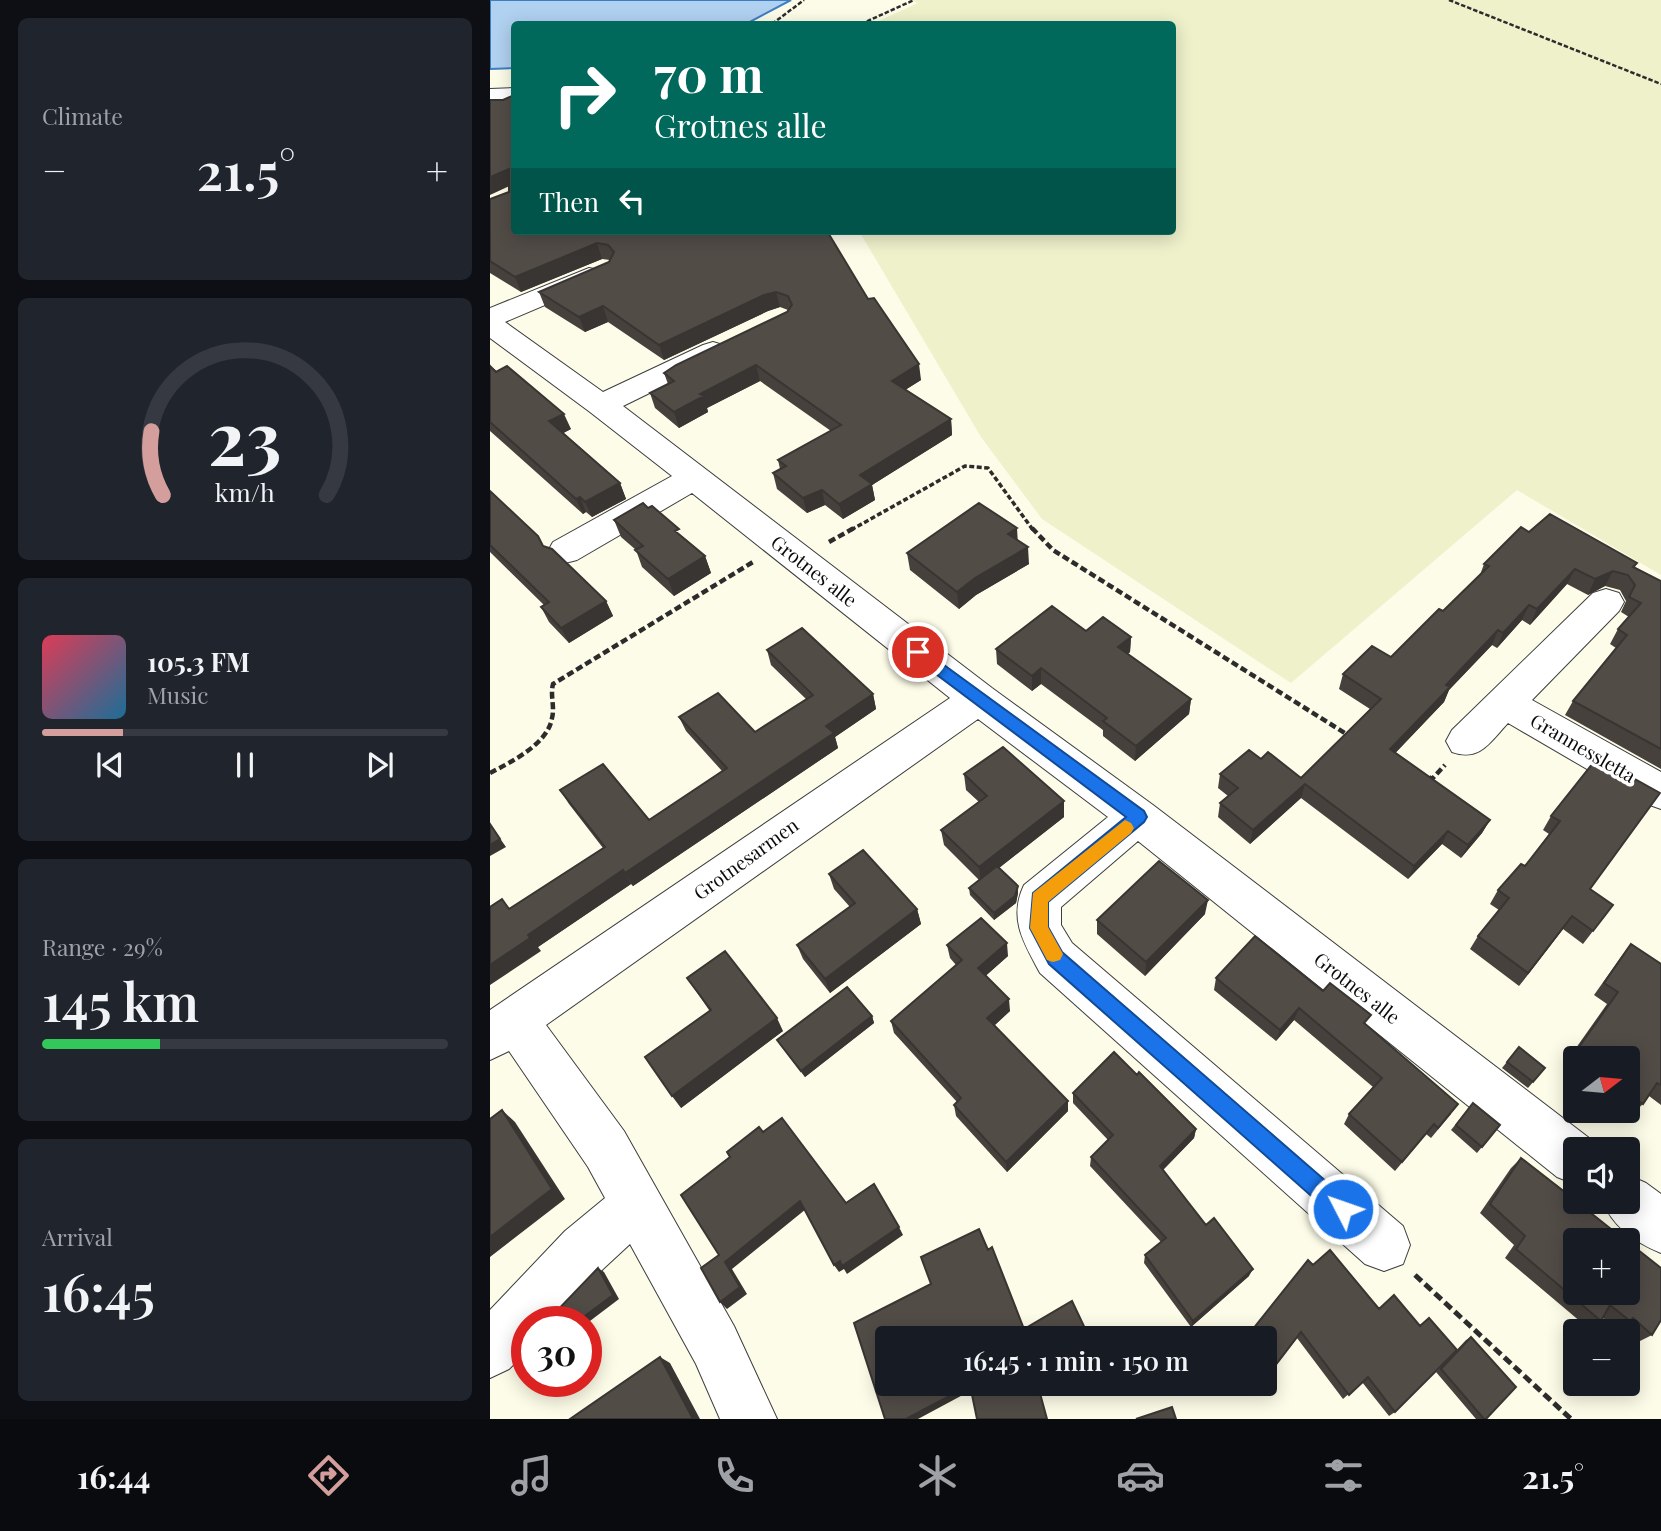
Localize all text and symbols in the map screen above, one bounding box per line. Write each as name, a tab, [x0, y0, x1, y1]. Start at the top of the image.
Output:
text: 70 m	[654, 40, 764, 105]
icon: right	[539, 49, 630, 140]
text: Climate	[42, 100, 123, 131]
text: Grotnes alle	[654, 103, 827, 146]
text: 21.5°	[197, 135, 296, 204]
text: −	[42, 144, 67, 195]
text: +	[426, 144, 448, 195]
icon: left	[613, 182, 651, 220]
text: Then	[539, 184, 599, 219]
text: 23	[208, 387, 282, 484]
text: km/h	[215, 475, 275, 508]
street label: Grotnes alle	[766, 528, 863, 612]
pin	[888, 622, 948, 682]
icon: arrive	[899, 633, 937, 671]
text: 105.3 FM	[147, 644, 250, 679]
text: Music	[147, 679, 208, 710]
street label: Grannessletta	[1526, 706, 1641, 788]
icon: previous	[91, 746, 129, 784]
icon: pause	[226, 746, 264, 784]
icon: next	[361, 746, 399, 784]
street label: Grotnesarmen	[688, 811, 804, 905]
text: Range · 29%	[42, 931, 163, 962]
street label: Grotnes alle	[1309, 945, 1406, 1029]
text: 145 km	[42, 966, 199, 1035]
north arrow	[1563, 1046, 1640, 1124]
map controls	[1563, 1046, 1640, 1396]
button: sound	[1563, 1137, 1640, 1214]
position arrow	[1306, 1172, 1380, 1246]
text: Arrival	[42, 1221, 113, 1252]
button: +	[1563, 1228, 1640, 1305]
text: 16:45	[42, 1256, 155, 1325]
speed limit sign: 30	[511, 1306, 602, 1397]
button: −	[1563, 1319, 1640, 1396]
text: 16:45 · 1 min · 150 m	[963, 1343, 1189, 1378]
icon: directions	[304, 1451, 353, 1500]
icon: music	[507, 1451, 556, 1500]
icon: phone	[710, 1451, 759, 1500]
icon: climate	[913, 1451, 962, 1500]
icon: car	[1116, 1451, 1165, 1500]
icon: filters	[1319, 1451, 1368, 1500]
text: 16:44	[77, 1454, 150, 1497]
text: 21.5°	[1522, 1454, 1584, 1497]

